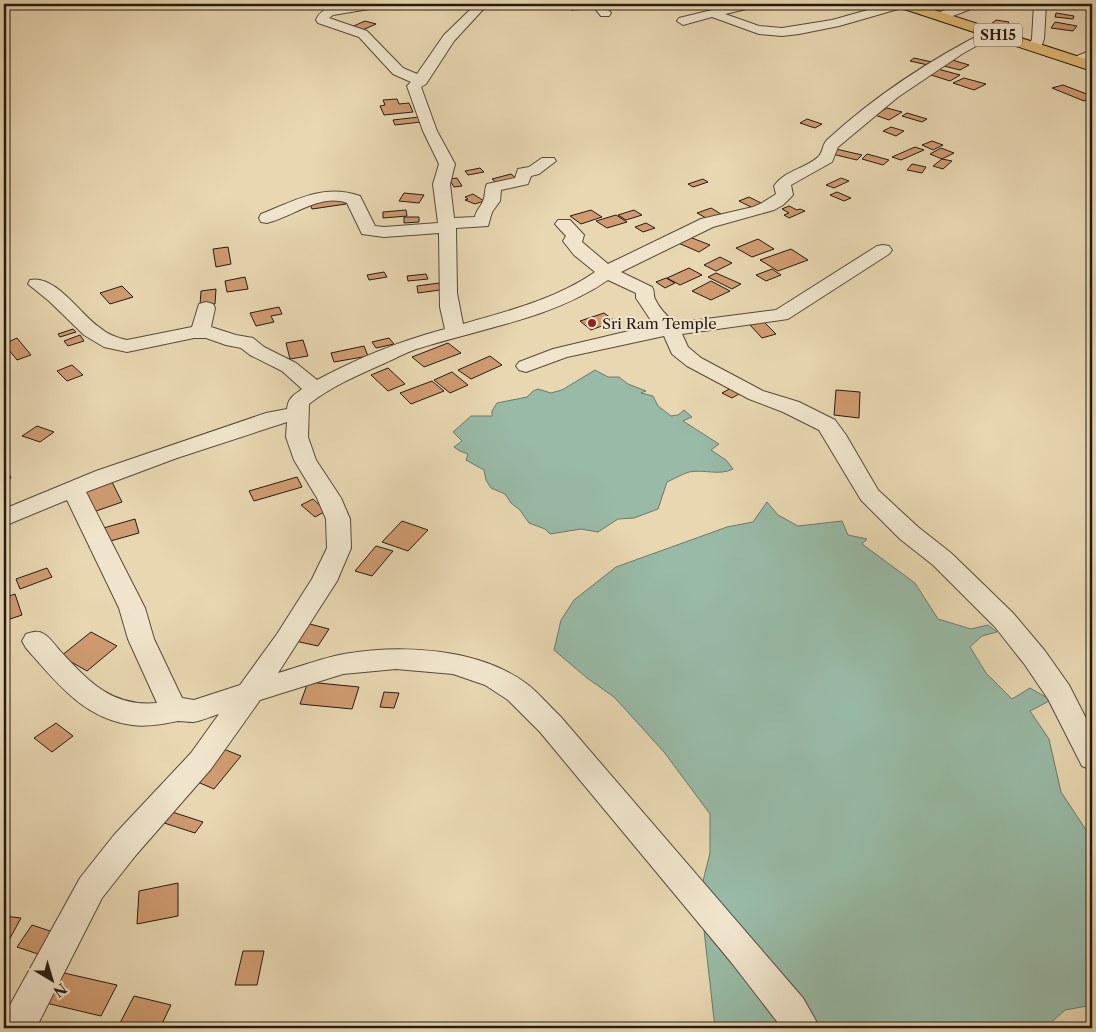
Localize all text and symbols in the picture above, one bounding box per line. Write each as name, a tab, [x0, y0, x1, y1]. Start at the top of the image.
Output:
road number: SH15	[974, 24, 1022, 46]
place label: Sri Ram Temple	[602, 314, 717, 333]
marker: Sri Ram Temple	[586, 317, 598, 329]
north arrow	[28, 954, 78, 1004]
text: N	[50, 979, 70, 1001]

